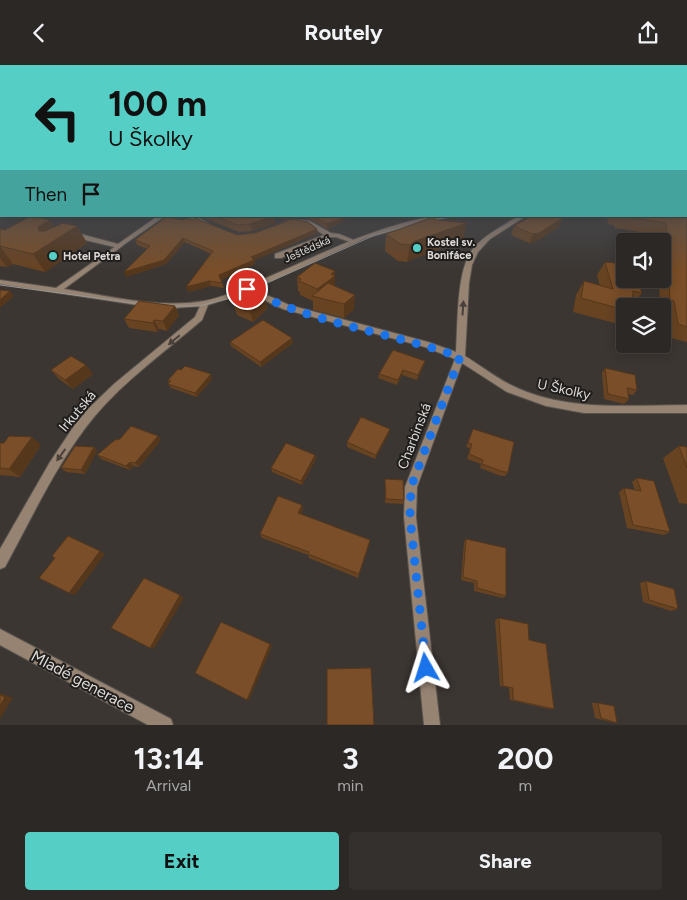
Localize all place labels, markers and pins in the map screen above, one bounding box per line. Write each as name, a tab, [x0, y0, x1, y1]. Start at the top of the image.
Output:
place label: Kostel sv. Bonifáce	[427, 236, 475, 262]
marker: Kostel sv. Bonifáce	[411, 242, 423, 254]
marker: Hotel Petra	[47, 250, 59, 262]
place label: Hotel Petra	[63, 250, 121, 263]
pin	[226, 268, 268, 310]

